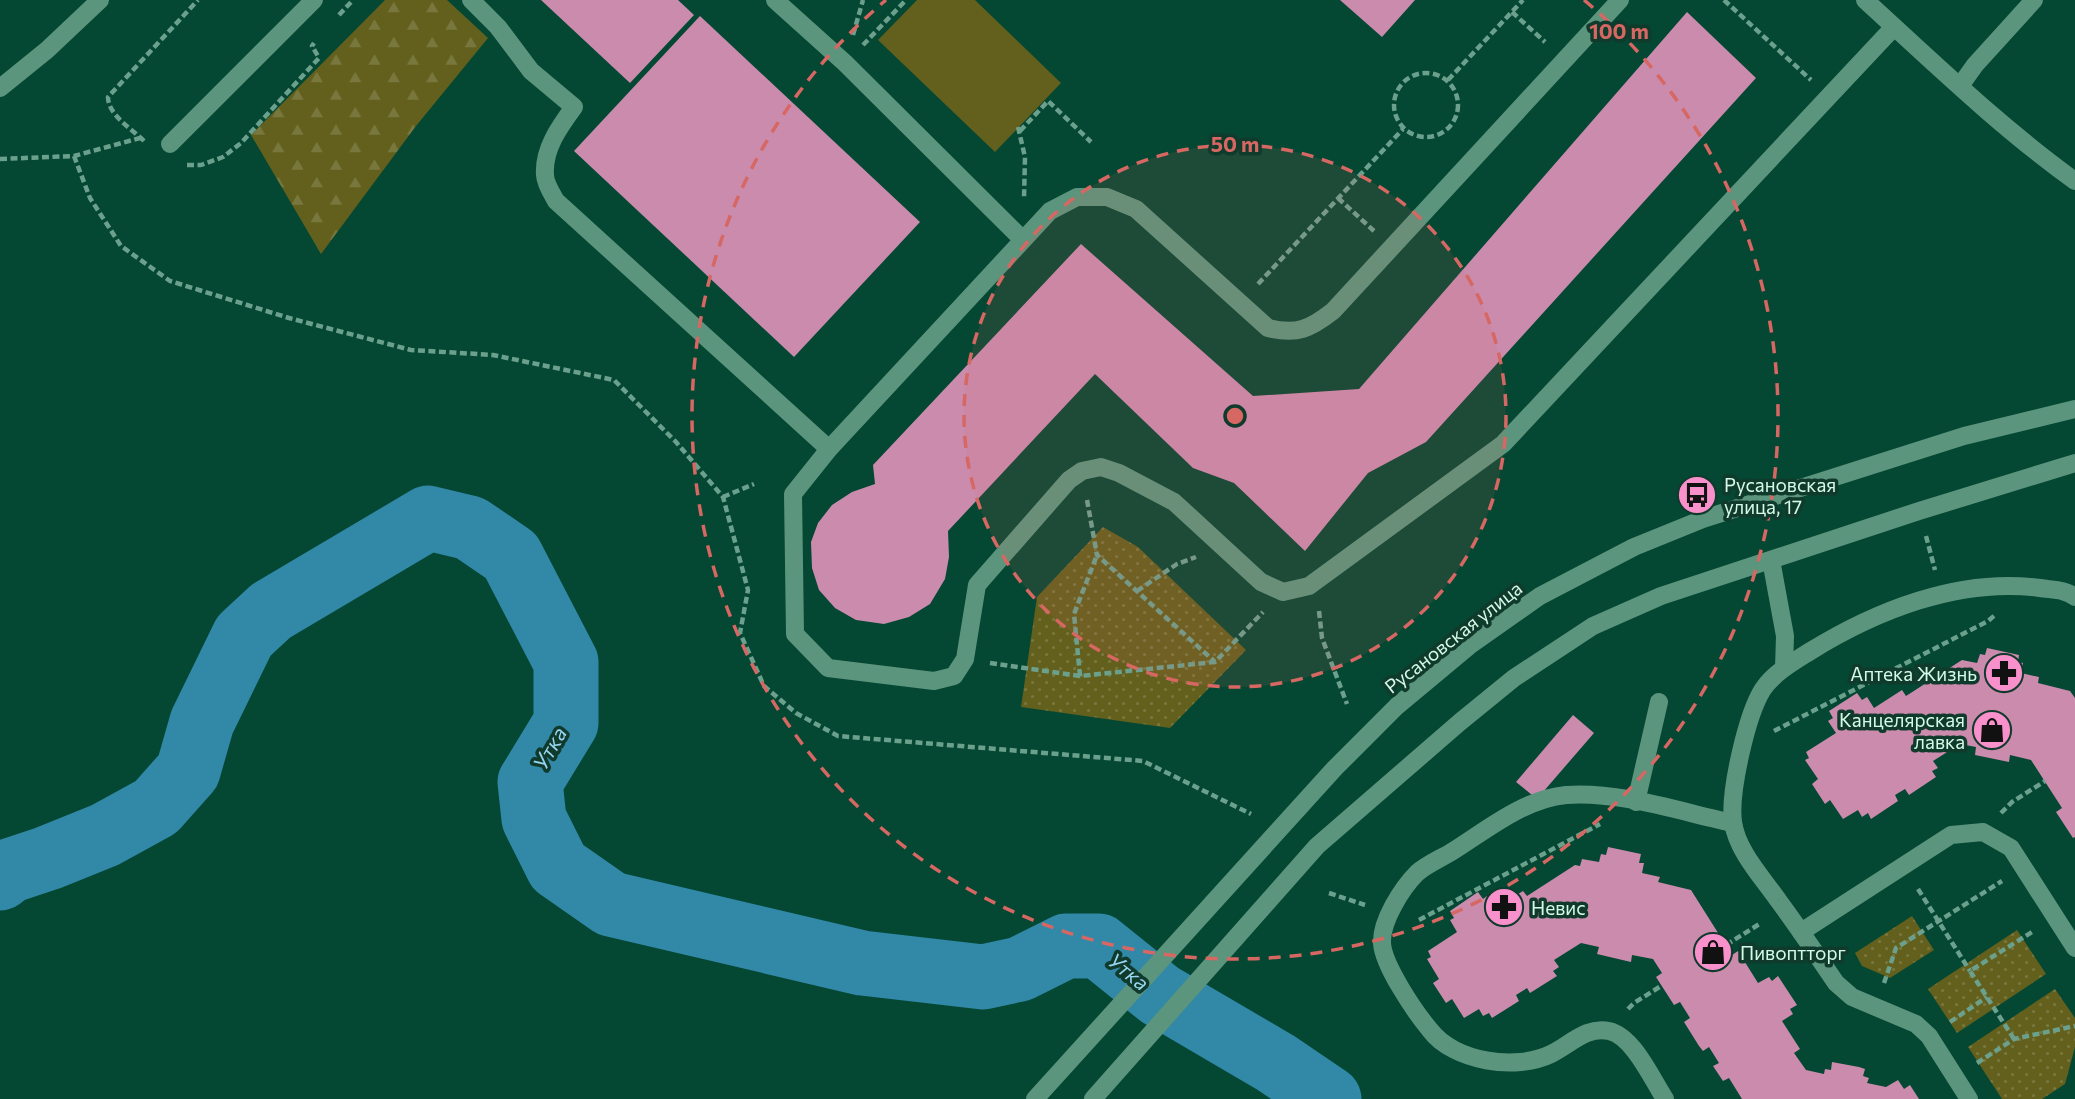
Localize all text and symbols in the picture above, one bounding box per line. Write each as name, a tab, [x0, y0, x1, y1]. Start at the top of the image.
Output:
text: 100 m	[1589, 18, 1649, 43]
text: 50 m	[1211, 131, 1259, 156]
centre of rings	[1223, 404, 1247, 428]
place label: Русановская улица, 17	[1724, 473, 1836, 518]
bus stop icon: Русановская улица, 17	[1676, 474, 1718, 516]
street label: Русановская улица	[1380, 576, 1526, 698]
pharmacy icon: Аптека Жизнь	[1983, 652, 2025, 694]
place label: Аптека Жизнь	[1850, 662, 1977, 685]
place label: Канцелярская лавка	[1839, 708, 1965, 753]
shop icon: Канцелярская лавка	[1971, 709, 2013, 751]
water label: Утка	[527, 722, 571, 774]
pharmacy icon: Невис	[1483, 886, 1525, 928]
place label: Невис	[1531, 896, 1586, 919]
shop icon: Пивоптторг	[1692, 931, 1734, 973]
place label: Пивоптторг	[1740, 941, 1846, 964]
water label: Утка	[1103, 947, 1155, 995]

